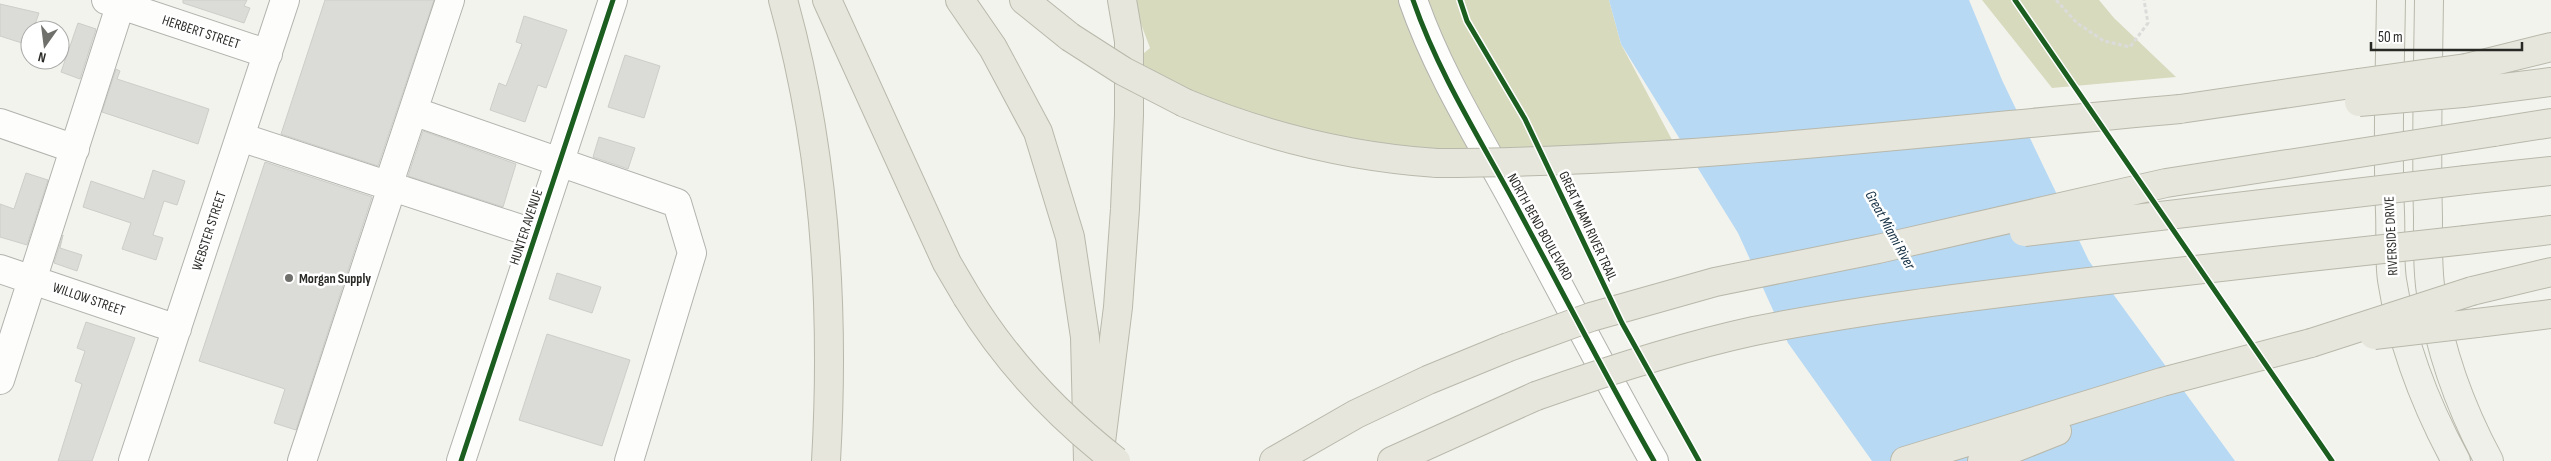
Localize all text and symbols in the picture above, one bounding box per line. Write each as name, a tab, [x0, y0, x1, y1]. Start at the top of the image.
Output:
street label: HERBERT STREET	[160, 11, 242, 53]
north arrow	[20, 20, 70, 70]
scale bar	[2371, 20, 2522, 52]
text: 50 m	[2378, 28, 2403, 47]
text: N	[36, 48, 48, 66]
street label: GREAT MIAMI RIVER TRAIL	[1555, 168, 1621, 284]
street label: NORTH BEND BOULEVARD	[1504, 170, 1577, 284]
street label: HUNTER AVENUE	[506, 187, 546, 267]
water label: Great Miami River	[1861, 187, 1920, 273]
street label: WEBSTER STREET	[188, 189, 230, 273]
street label: RIVERSIDE DRIVE	[2380, 195, 2402, 276]
place label: Morgan Supply	[299, 270, 371, 287]
marker: Morgan Supply	[283, 272, 295, 284]
street label: WILLOW STREET	[51, 279, 128, 319]

